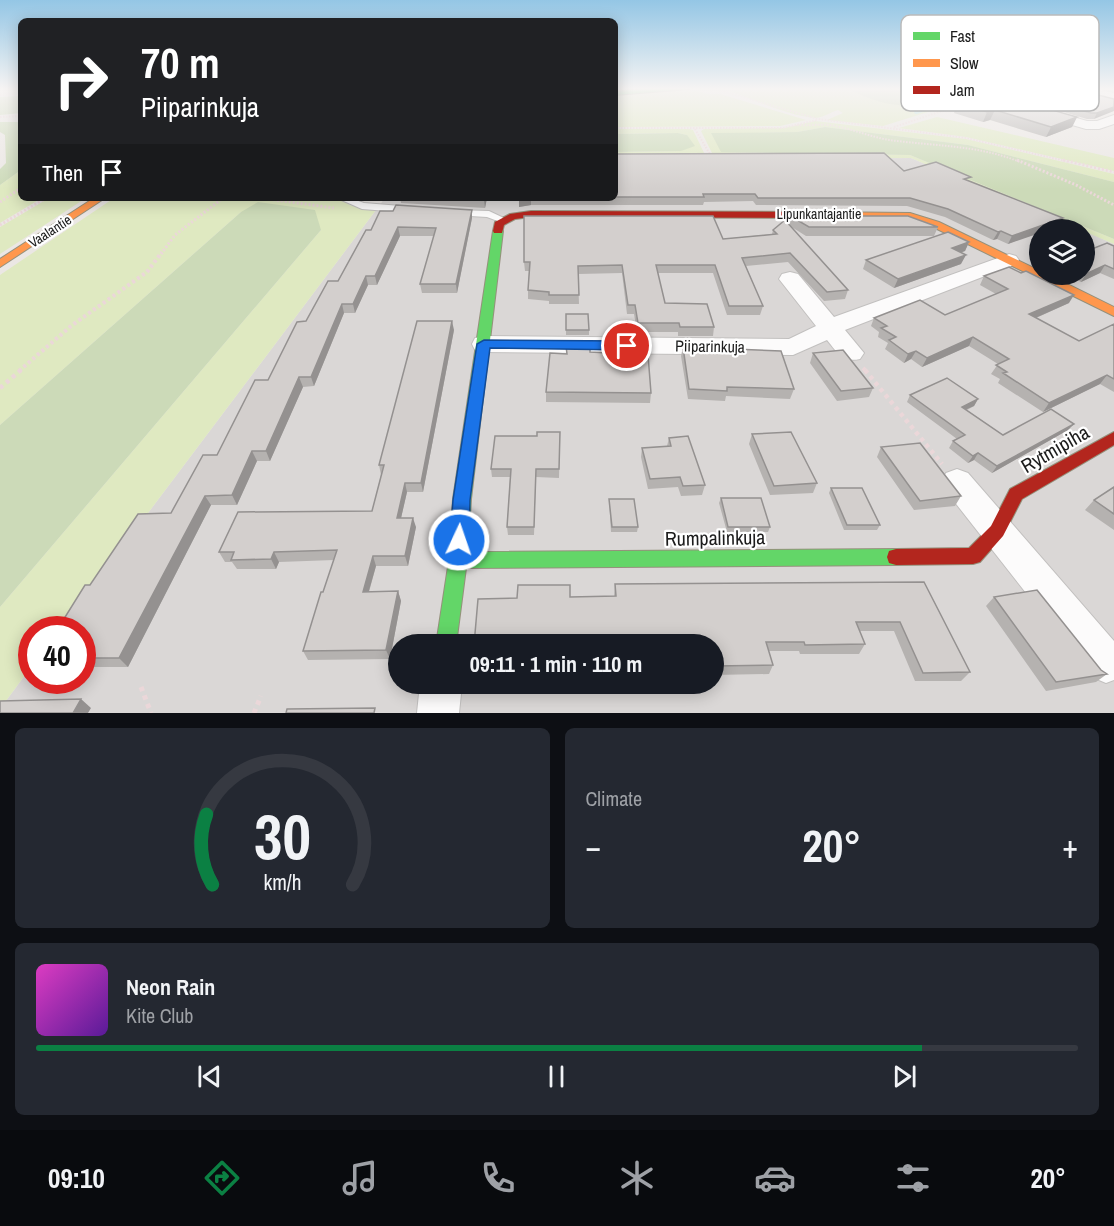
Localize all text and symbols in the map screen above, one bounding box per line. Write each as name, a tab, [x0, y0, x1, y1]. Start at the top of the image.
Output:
legend	[901, 15, 1099, 111]
text: Fast	[950, 25, 975, 47]
text: 70 m	[141, 35, 220, 91]
icon: right	[42, 42, 120, 120]
text: Slow	[950, 52, 979, 74]
text: Jam	[950, 79, 975, 101]
text: Piiparinkuja	[141, 89, 259, 125]
icon: arrive	[95, 156, 128, 189]
text: Then	[42, 158, 83, 188]
street label: Lipunkantajantie	[777, 205, 861, 223]
street label: Vaalantie	[25, 210, 75, 252]
map controls	[1029, 219, 1095, 285]
button: layers	[1029, 219, 1095, 285]
pin	[601, 320, 652, 371]
icon: arrive	[610, 329, 643, 362]
street label: Piiparinkuja	[675, 334, 746, 358]
street label: Rytmipiha	[1016, 418, 1094, 479]
position arrow	[427, 508, 491, 572]
street label: Rumpalinkuja	[665, 523, 765, 552]
speed limit sign: 40	[18, 616, 96, 694]
text: 09:11 · 1 min · 110 m	[470, 649, 642, 679]
text: Climate	[586, 785, 642, 812]
text: 30	[254, 794, 311, 878]
text: 20°	[802, 815, 861, 876]
text: −	[586, 824, 601, 868]
text: +	[1062, 824, 1078, 868]
text: km/h	[263, 868, 301, 897]
text: Neon Rain	[126, 972, 215, 1002]
text: Kite Club	[126, 1002, 193, 1029]
icon: previous	[193, 1060, 226, 1093]
icon: pause	[540, 1060, 573, 1093]
icon: next	[888, 1060, 921, 1093]
icon: directions	[201, 1157, 243, 1199]
icon: music	[339, 1157, 381, 1199]
icon: phone	[477, 1157, 519, 1199]
icon: climate	[616, 1157, 658, 1199]
icon: car	[754, 1157, 796, 1199]
icon: filters	[892, 1157, 934, 1199]
text: 09:10	[48, 1160, 105, 1196]
text: 20°	[1030, 1160, 1066, 1196]

